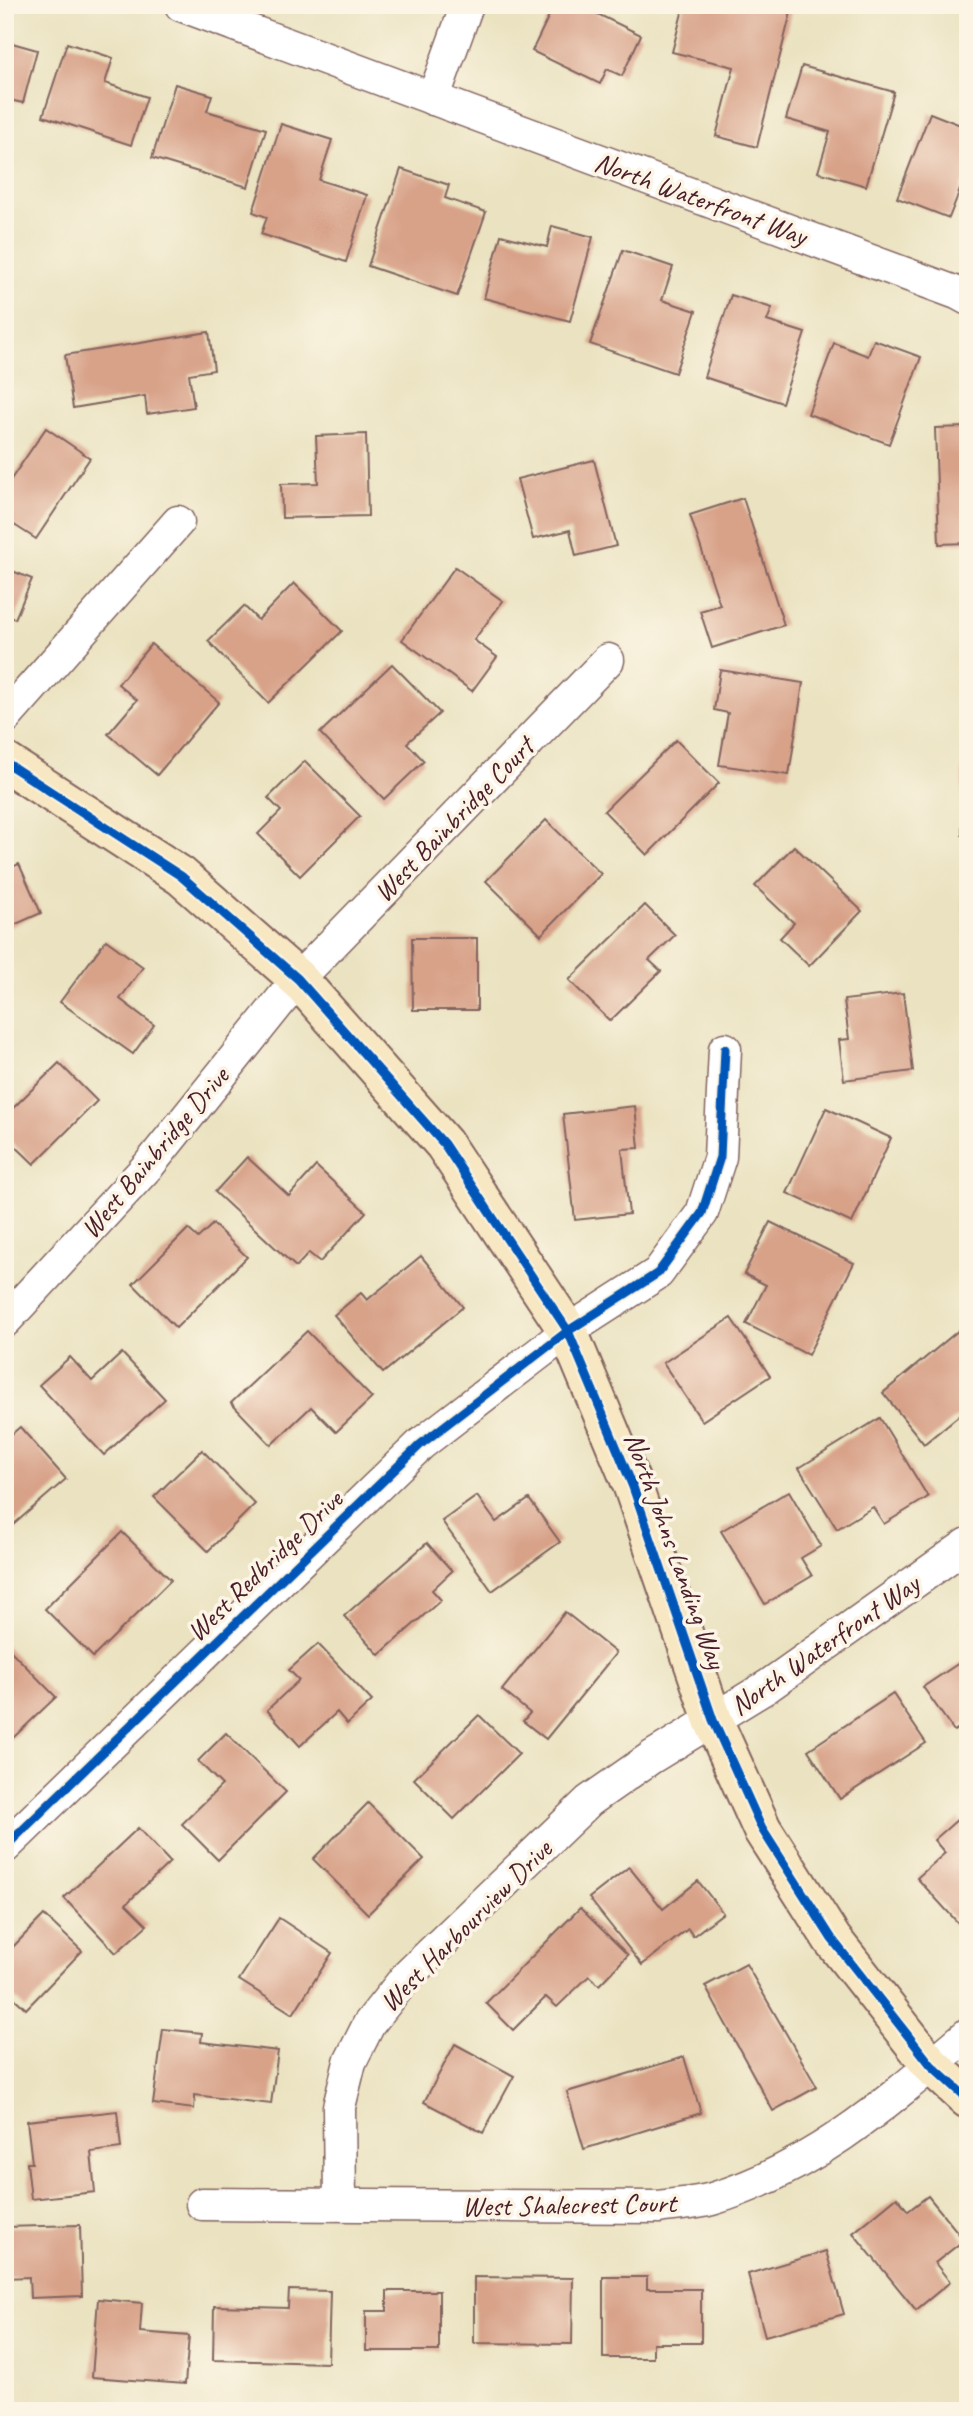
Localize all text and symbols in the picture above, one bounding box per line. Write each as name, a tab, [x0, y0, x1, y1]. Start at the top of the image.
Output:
street label: North Waterfront Way	[590, 144, 814, 254]
street label: West Bainbridge Court	[366, 727, 543, 909]
street label: West Bainbridge Drive	[73, 1058, 237, 1245]
street label: North Johns Landing Way	[617, 1427, 735, 1675]
street label: West Redbridge Drive	[179, 1481, 351, 1649]
street label: North Waterfront Way	[723, 1565, 928, 1723]
street label: West Harbourview Drive	[372, 1831, 560, 2019]
street label: West Shalecrest Court	[462, 2185, 679, 2224]

